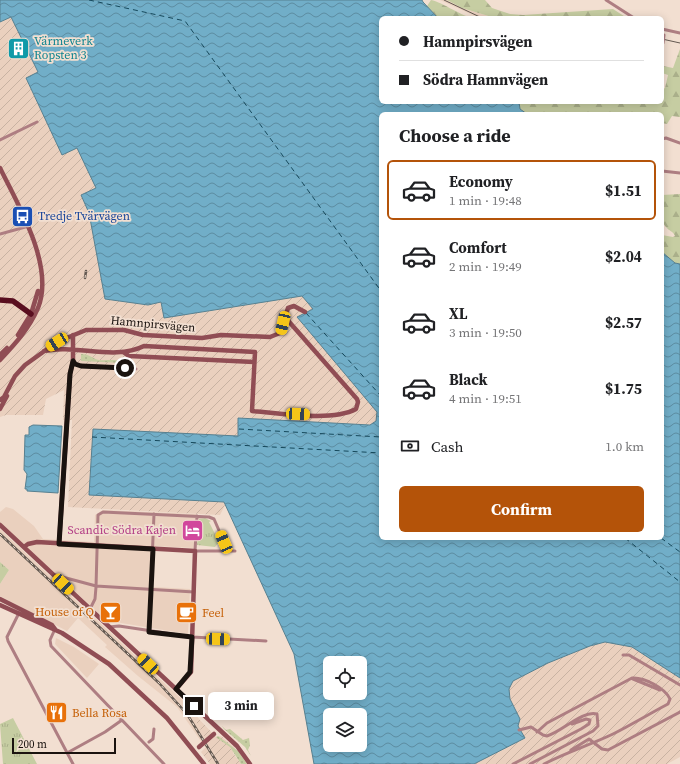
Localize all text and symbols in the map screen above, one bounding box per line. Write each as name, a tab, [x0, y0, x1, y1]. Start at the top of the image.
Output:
text: Hamnpirsvägen	[423, 31, 533, 52]
place label: Värmeverk Ropsten 3	[34, 33, 93, 63]
building icon: Värmeverk Ropsten 3	[6, 35, 32, 61]
text: Södra Hamnvägen	[423, 69, 548, 90]
text: Choose a ride	[399, 123, 511, 148]
text: Economy	[449, 171, 513, 192]
icon: car	[401, 172, 437, 208]
text: $1.51	[605, 180, 642, 201]
text: 1 min · 19:48	[449, 192, 522, 209]
bus stop icon: Tredje Tvärvägen	[9, 203, 35, 229]
place label: Tredje Tvärvägen	[38, 208, 130, 224]
text: Comfort	[449, 237, 507, 258]
icon: car	[401, 238, 437, 274]
text: $2.04	[605, 246, 642, 267]
text: 2 min · 19:49	[449, 258, 522, 275]
text: XL	[449, 303, 468, 324]
icon: car	[401, 304, 437, 340]
car	[274, 310, 292, 336]
street label: Hamnpirsvägen	[110, 312, 196, 336]
text: $2.57	[605, 312, 642, 333]
text: 3 min · 19:50	[449, 324, 522, 341]
car	[44, 331, 70, 353]
route start	[116, 359, 134, 377]
text: Black	[449, 369, 488, 390]
icon: car	[401, 370, 437, 406]
text: $1.75	[605, 378, 642, 399]
text: 4 min · 19:51	[449, 390, 522, 407]
car	[286, 407, 310, 421]
icon: cash	[399, 435, 421, 457]
text: Cash	[431, 436, 463, 457]
text: 1.0 km	[605, 438, 644, 455]
button: Confirm	[399, 486, 644, 532]
hotel icon: Scandic Södra Kajen	[179, 517, 205, 543]
place label: Scandic Södra Kajen	[68, 522, 176, 538]
car	[214, 529, 234, 555]
car	[50, 571, 76, 597]
bar icon: House of Q	[97, 599, 123, 625]
cafe icon: Feel	[173, 600, 199, 626]
place label: House of Q	[35, 604, 94, 620]
place label: Feel	[202, 605, 225, 621]
car	[206, 633, 230, 645]
car	[135, 651, 161, 677]
map controls	[323, 656, 367, 752]
button: locate	[323, 656, 367, 700]
callout: 3 min	[208, 692, 274, 720]
route end	[185, 697, 203, 715]
text: 3 min	[224, 697, 258, 714]
restaurant icon: Bella Rosa	[44, 700, 70, 726]
place label: Bella Rosa	[72, 705, 128, 721]
button: layers	[323, 708, 367, 752]
scale bar	[12, 736, 116, 755]
text: 200 m	[18, 737, 47, 752]

